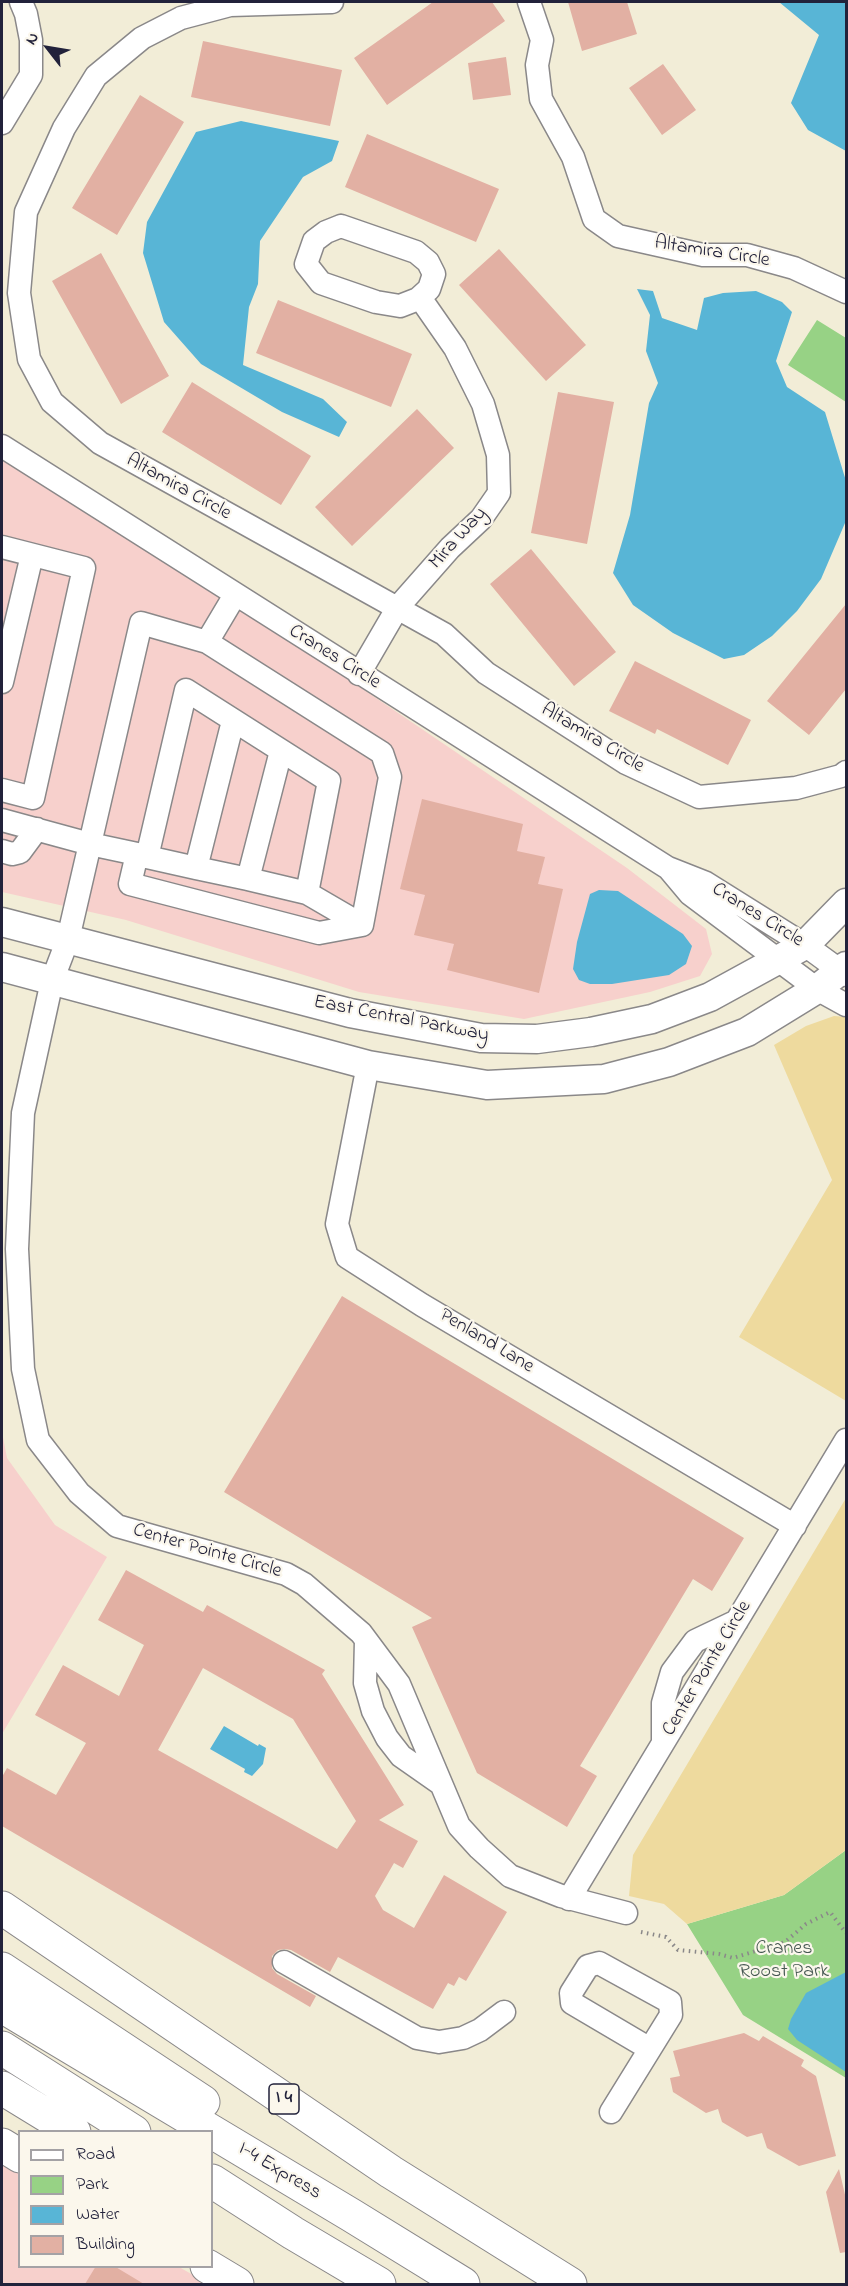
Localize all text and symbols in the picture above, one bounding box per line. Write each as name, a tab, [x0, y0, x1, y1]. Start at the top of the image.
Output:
north arrow	[18, 18, 78, 78]
text: N	[20, 28, 46, 50]
street label: Altamira Circle	[653, 232, 771, 274]
street label: Altamira Circle	[121, 449, 235, 527]
street label: Mira Way	[425, 503, 493, 575]
street label: Cranes Circle	[284, 620, 384, 696]
street label: Altamira Circle	[536, 699, 648, 779]
street label: Cranes Circle	[707, 878, 807, 954]
street label: East Central Parkway	[311, 991, 491, 1049]
street label: Penland Lane	[434, 1304, 538, 1380]
street label: Center Pointe Circle	[130, 1519, 284, 1585]
street label: Center Pointe Circle	[658, 1597, 758, 1741]
park label: Cranes Roost Park	[739, 1938, 829, 1985]
road number: I 4	[269, 2084, 299, 2114]
legend	[18, 2130, 213, 2268]
street label: I-4 Express	[233, 2138, 325, 2206]
text: Road	[76, 2142, 115, 2168]
text: Park	[76, 2172, 109, 2198]
text: Water	[76, 2202, 119, 2228]
text: Building	[76, 2232, 135, 2258]

